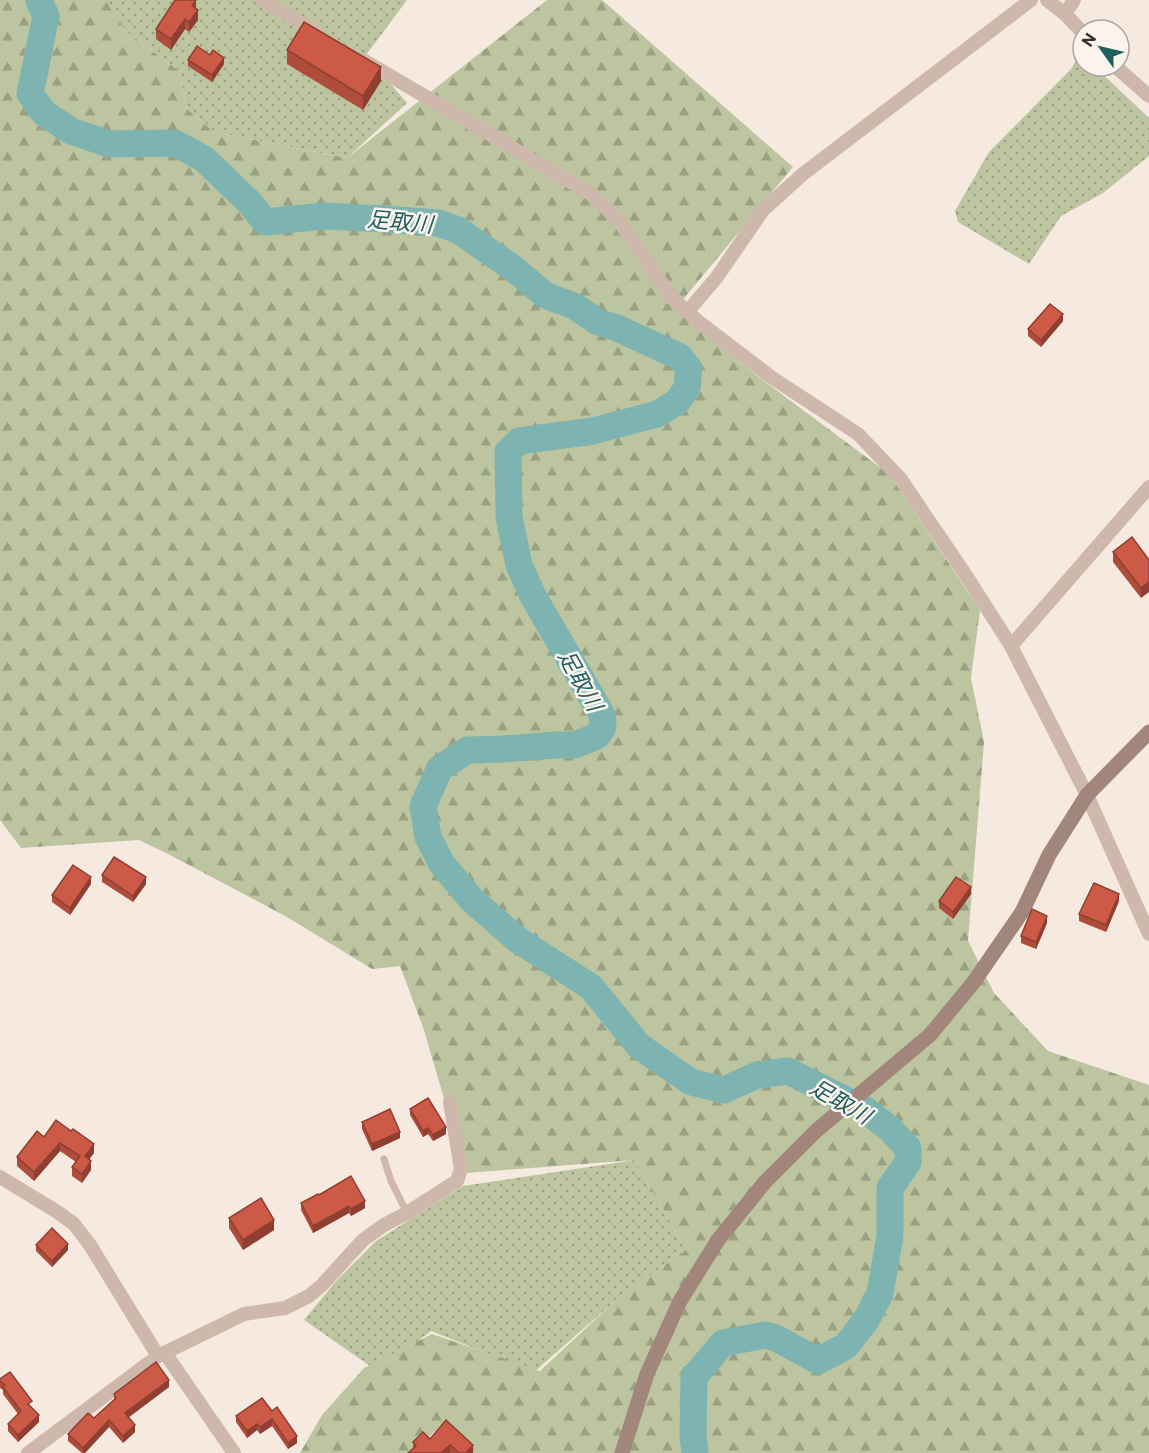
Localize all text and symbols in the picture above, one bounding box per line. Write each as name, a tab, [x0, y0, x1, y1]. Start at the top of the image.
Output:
north arrow	[1071, 18, 1131, 78]
text: N	[1077, 29, 1099, 50]
water label: 足取川	[366, 205, 436, 237]
water label: 足取川	[553, 645, 610, 717]
water label: 足取川	[806, 1073, 878, 1130]

